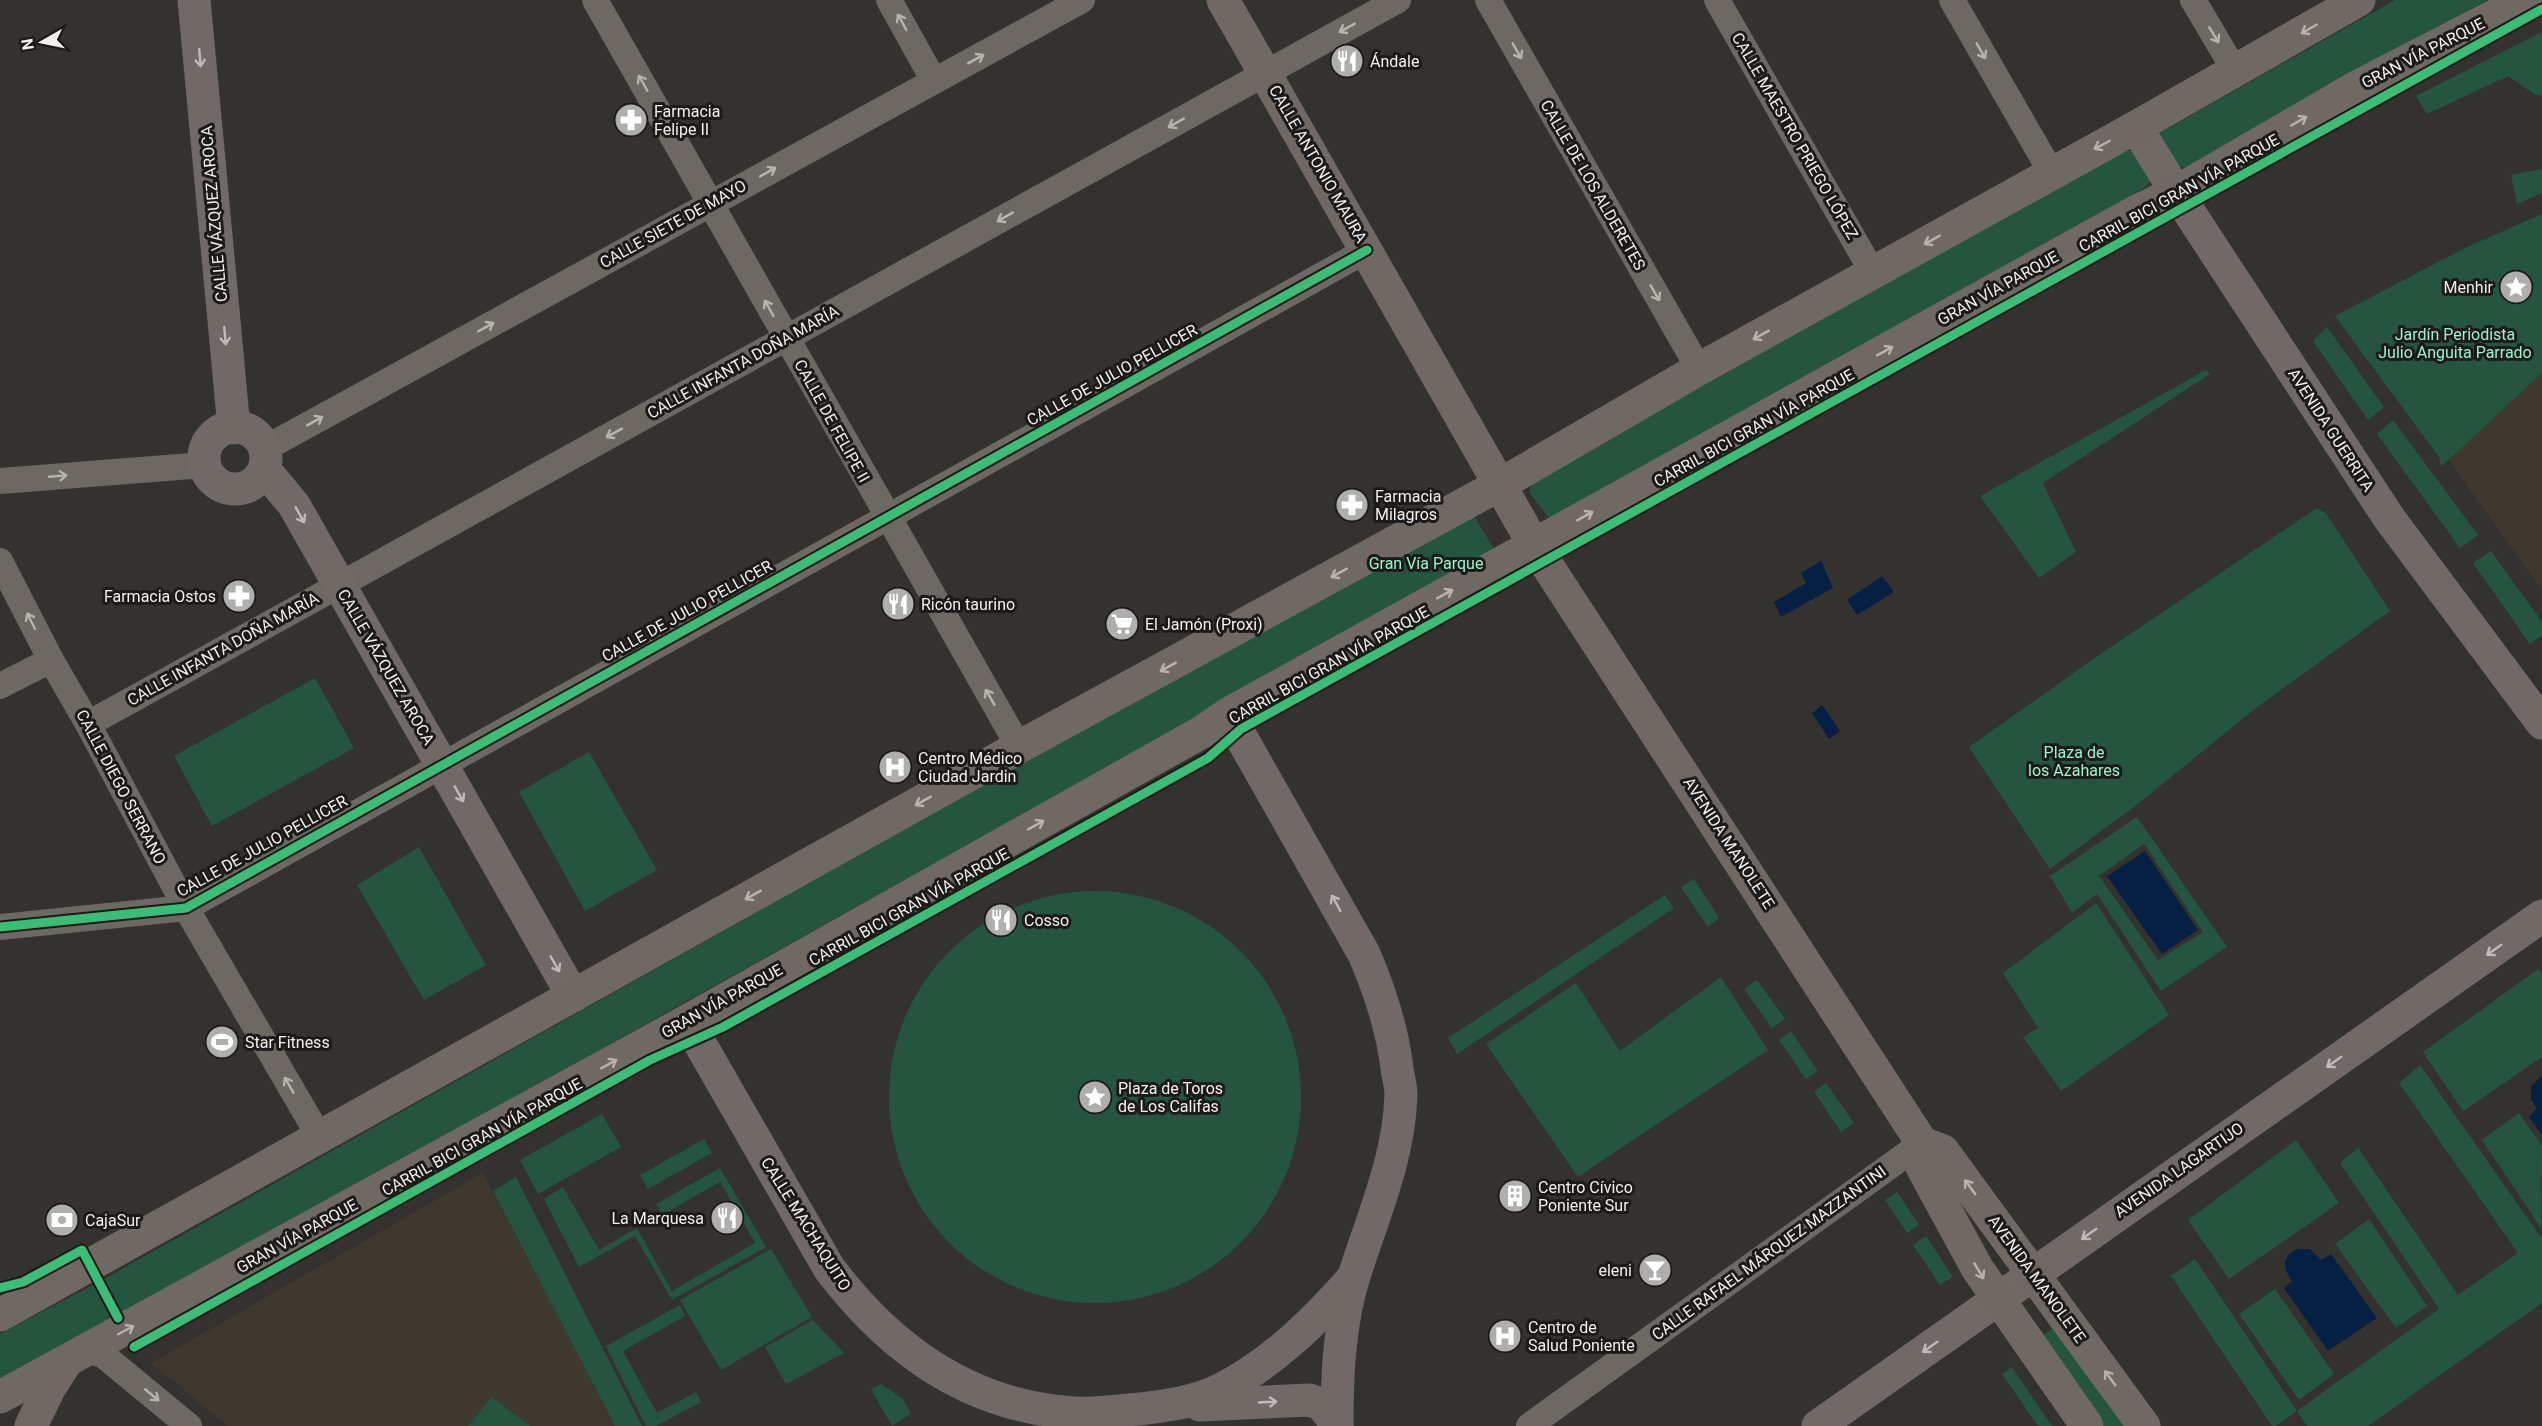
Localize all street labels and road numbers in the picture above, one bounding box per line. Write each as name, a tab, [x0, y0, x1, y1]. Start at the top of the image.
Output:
street label: GRAN VÍA PARQUE	[2358, 14, 2488, 92]
street label: CALLE MAESTRO PRIEGO LÓPEZ	[1728, 29, 1863, 243]
street label: CALLE ANTONIO MAURA	[1265, 82, 1371, 247]
street label: CALLE DE LOS ALDERETES	[1536, 97, 1650, 273]
street label: CALLE VÁZQUEZ AROCA	[197, 125, 231, 303]
street label: CARRIL BICI GRAN VÍA PARQUE	[2076, 130, 2282, 256]
street label: CALLE SIETE DE MAYO	[596, 176, 750, 272]
street label: GRAN VÍA PARQUE	[1934, 247, 2062, 329]
street label: CALLE INFANTA DOÑA MARÍA	[643, 300, 843, 423]
street label: CALLE DE JULIO PELLICER	[1023, 320, 1201, 430]
street label: CALLE DE FELIPE II	[790, 356, 874, 486]
street label: CARRIL BICI GRAN VÍA PARQUE	[1651, 365, 1857, 491]
street label: AVENIDA GUERRITA	[2284, 365, 2378, 496]
street label: CALLE DE JULIO PELLICER	[598, 556, 776, 666]
street label: CALLE VÁZQUEZ AROCA	[334, 586, 439, 749]
street label: CALLE INFANTA DOÑA MARÍA	[123, 587, 323, 710]
street label: CARRIL BICI GRAN VÍA PARQUE	[1226, 602, 1432, 728]
street label: CALLE DIEGO SERRANO	[72, 707, 170, 867]
street label: AVENIDA MANOLETE	[1679, 774, 1779, 912]
street label: CALLE DE JULIO PELLICER	[173, 791, 351, 901]
street label: CARRIL BICI GRAN VÍA PARQUE	[806, 844, 1012, 970]
street label: GRAN VÍA PARQUE	[658, 960, 786, 1042]
street label: CARRIL BICI GRAN VÍA PARQUE	[379, 1074, 585, 1200]
street label: AVENIDA LAGARTIJO	[2111, 1118, 2247, 1222]
street label: CALLE MACHAQUITO	[757, 1154, 855, 1294]
street label: CALLE RAFAEL MÁRQUEZ MAZZANTINI	[1648, 1162, 1890, 1344]
street label: GRAN VÍA PARQUE	[233, 1195, 361, 1277]
street label: AVENIDA MANOLETE	[1984, 1212, 2090, 1346]

